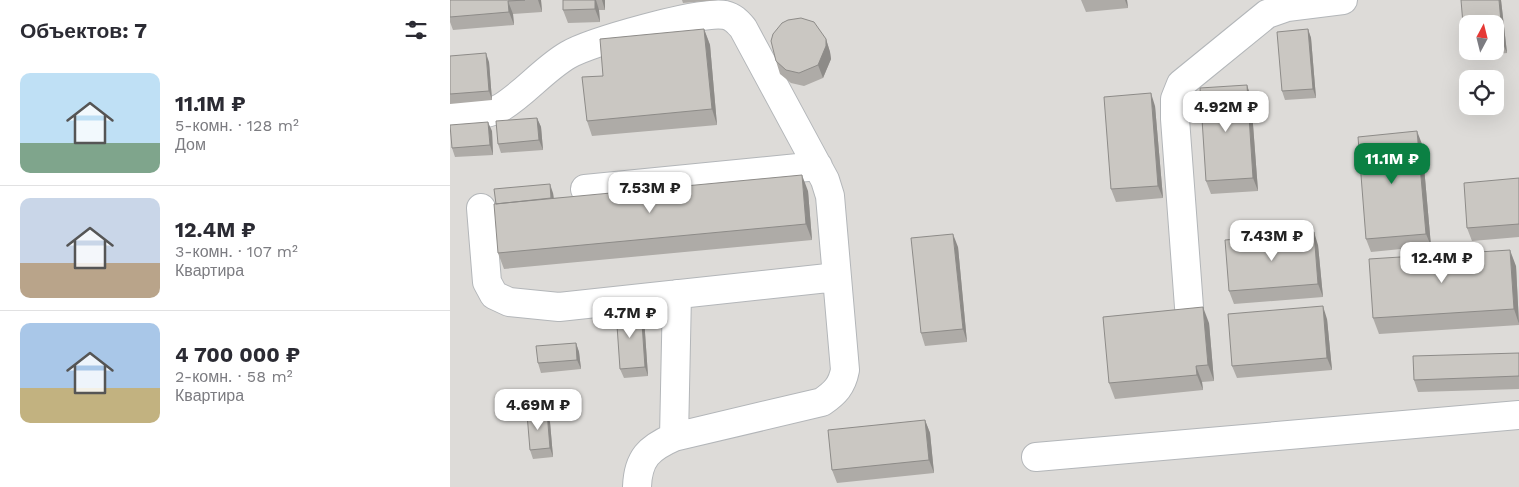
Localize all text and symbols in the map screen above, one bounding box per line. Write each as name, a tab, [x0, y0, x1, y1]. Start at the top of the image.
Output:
north arrow	[1459, 15, 1504, 60]
map controls	[1459, 15, 1504, 115]
icon: filters	[402, 16, 430, 44]
text: Объектов: 7	[20, 18, 147, 43]
button: locate	[1459, 70, 1504, 115]
pin: 4.92M ₽	[1180, 90, 1272, 133]
text: 11.1M ₽	[175, 91, 246, 116]
icon: home	[60, 93, 120, 153]
text: 4.92M ₽	[1194, 97, 1258, 116]
text: 5-комн. · 128 m²	[175, 116, 299, 135]
text: Дом	[175, 135, 206, 154]
pin: 11.1M ₽	[1346, 142, 1438, 185]
text: 11.1M ₽	[1365, 149, 1419, 168]
pin: 7.53M ₽	[604, 172, 696, 214]
text: 7.53M ₽	[619, 178, 681, 197]
text: 12.4M ₽	[175, 217, 256, 242]
icon: home	[60, 218, 120, 278]
pin: 7.43M ₽	[1226, 220, 1318, 262]
text: 7.43M ₽	[1241, 226, 1303, 245]
text: 3-комн. · 107 m²	[175, 242, 298, 261]
pin: 12.4M ₽	[1396, 242, 1488, 284]
text: 12.4M ₽	[1411, 248, 1473, 267]
text: Квартира	[175, 261, 244, 280]
pin: 4.7M ₽	[589, 296, 671, 339]
text: 4.7M ₽	[604, 303, 656, 322]
text: 4 700 000 ₽	[175, 342, 300, 367]
icon: home	[60, 343, 120, 403]
text: 2-комн. · 58 m²	[175, 367, 293, 386]
text: Квартира	[175, 386, 244, 405]
pin: 4.69M ₽	[492, 388, 584, 431]
text: 4.69M ₽	[506, 395, 570, 414]

